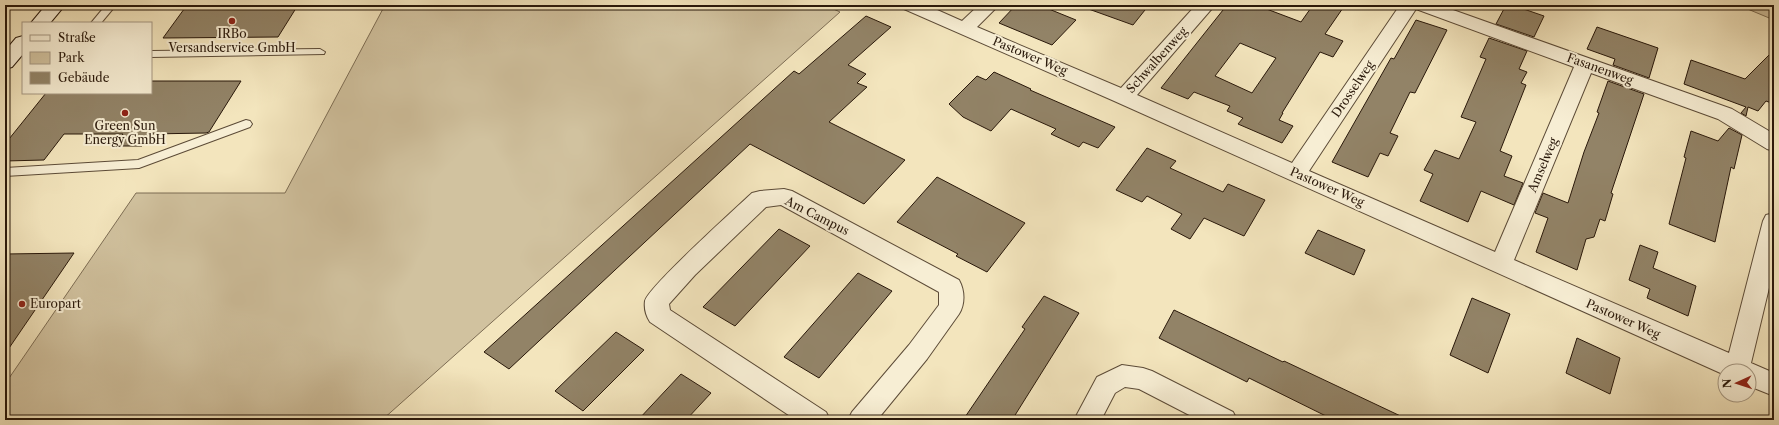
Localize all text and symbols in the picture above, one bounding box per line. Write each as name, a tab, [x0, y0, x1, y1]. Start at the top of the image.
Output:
marker: IRBo Versandservice GmbH	[227, 16, 237, 26]
legend	[22, 22, 152, 94]
street label: Schwalbenweg	[1123, 23, 1191, 96]
place label: IRBo Versandservice GmbH	[167, 26, 296, 55]
text: Straße	[58, 30, 96, 45]
street label: Pastower Weg	[991, 33, 1070, 78]
text: Park	[58, 50, 85, 65]
street label: Fasanenweg	[1565, 50, 1636, 88]
street label: Drosselweg	[1328, 57, 1377, 120]
text: Gebäude	[58, 70, 110, 85]
marker: Green Sun Energy GmbH	[120, 108, 130, 118]
place label: Green Sun Energy GmbH	[84, 118, 166, 147]
street label: Amselweg	[1524, 135, 1561, 195]
street label: Pastower Weg	[1288, 164, 1367, 210]
street label: Am Campus	[782, 193, 852, 238]
place label: Europart	[30, 296, 82, 311]
street label: Pastower Weg	[1584, 296, 1663, 342]
marker: Europart	[17, 299, 27, 309]
north arrow	[1717, 363, 1757, 403]
text: N	[1720, 378, 1734, 389]

